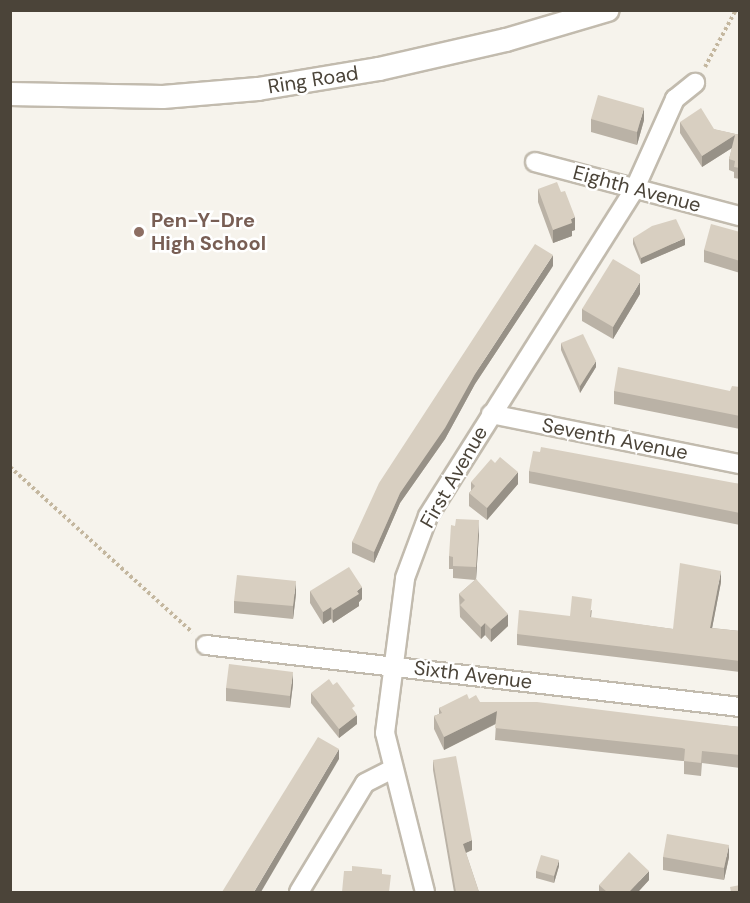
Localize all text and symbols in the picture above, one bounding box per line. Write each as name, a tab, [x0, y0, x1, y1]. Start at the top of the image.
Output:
street label: Ring Road	[266, 61, 360, 99]
street label: Eighth Avenue	[570, 160, 704, 218]
place label: Pen-Y-Dre High School	[151, 208, 266, 255]
marker: Pen-Y-Dre High School	[132, 225, 146, 239]
street label: Seventh Avenue	[540, 413, 690, 465]
street label: First Avenue	[415, 422, 493, 532]
street label: Sixth Avenue	[413, 656, 533, 694]

